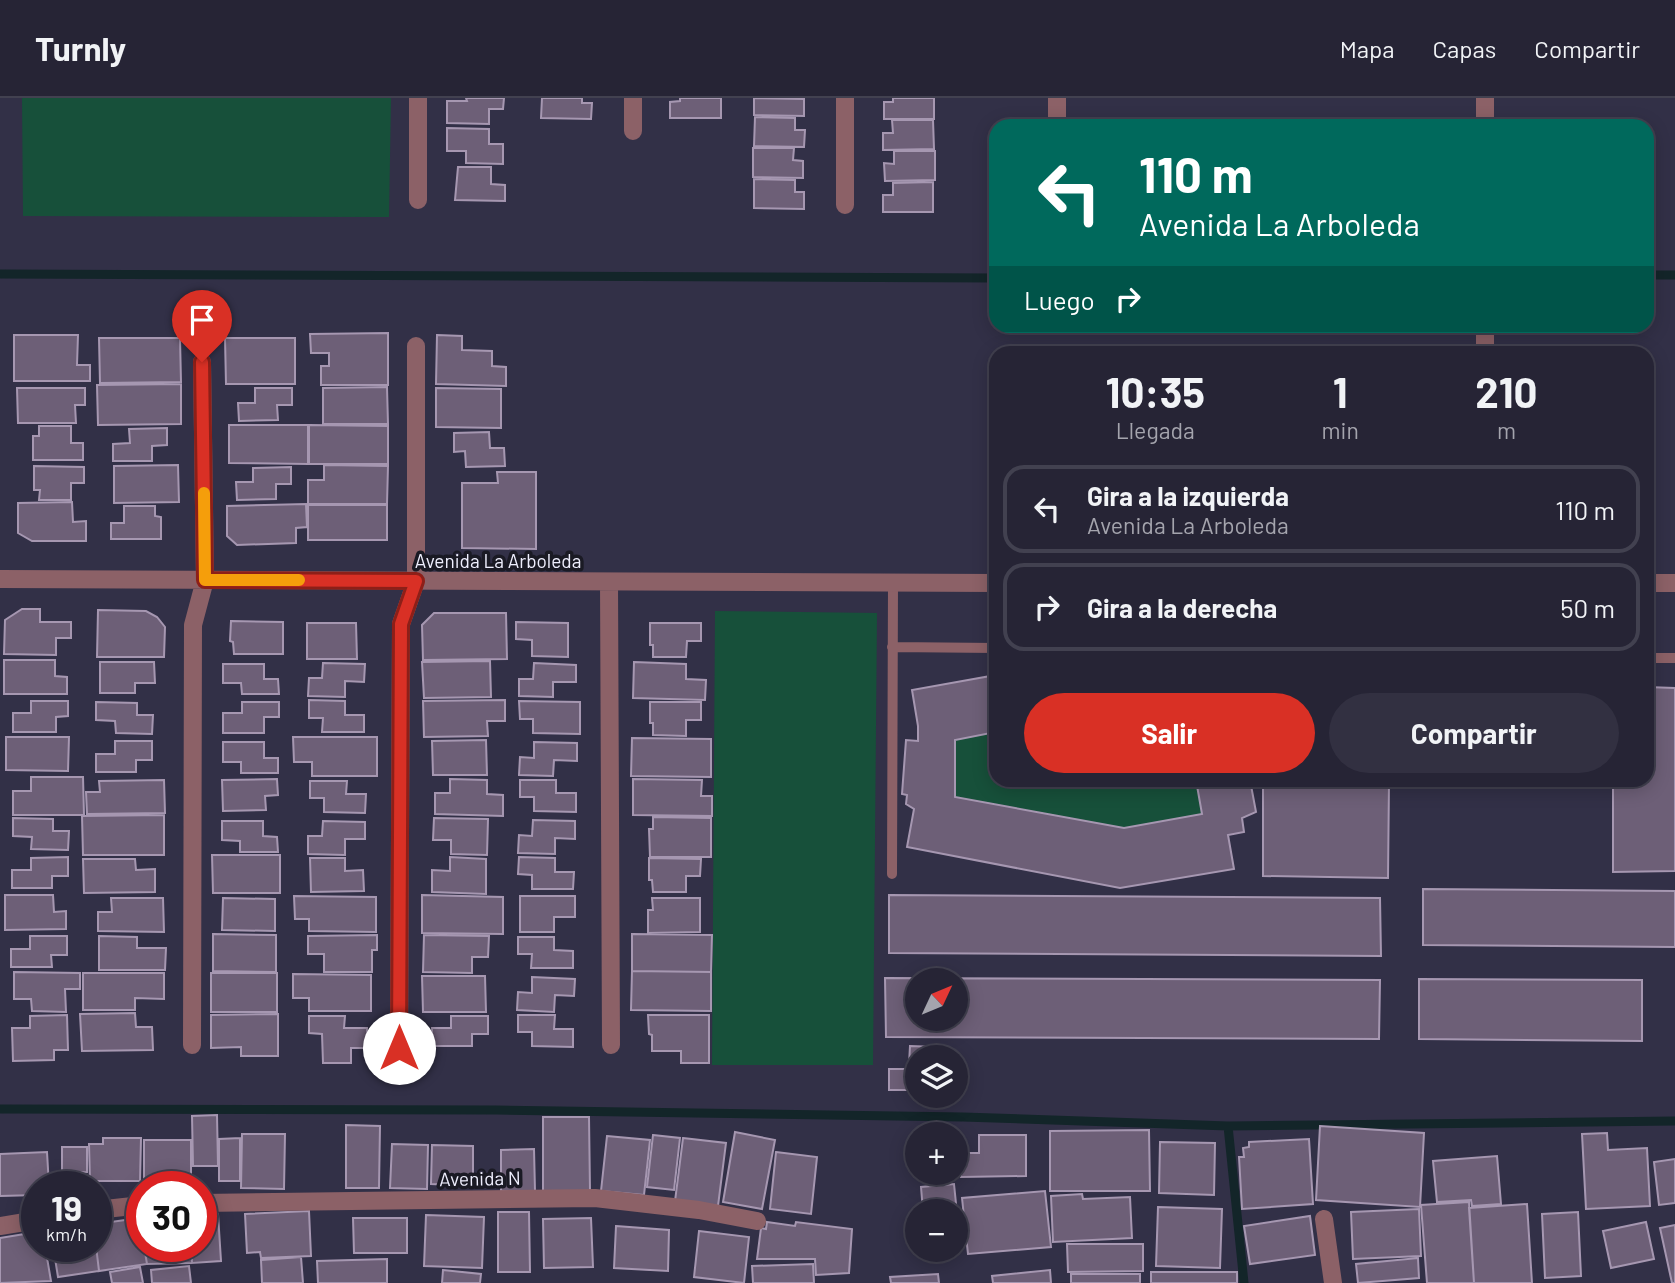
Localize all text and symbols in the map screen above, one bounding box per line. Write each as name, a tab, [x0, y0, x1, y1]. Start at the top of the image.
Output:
text: Turnly	[35, 28, 126, 68]
text: Mapa	[1340, 34, 1395, 63]
text: Capas	[1433, 34, 1496, 63]
text: Compartir	[1534, 34, 1640, 63]
text: 110 m	[1139, 144, 1253, 203]
icon: left	[1024, 147, 1115, 238]
text: Avenida La Arboleda	[1139, 204, 1420, 242]
icon: right	[1109, 280, 1147, 318]
text: Luego	[1024, 284, 1095, 315]
pin	[172, 290, 232, 362]
icon: arrive	[183, 301, 221, 339]
text: 10:35	[1106, 366, 1205, 416]
text: 1	[1333, 366, 1348, 416]
text: 210	[1475, 366, 1537, 416]
text: Llegada	[1116, 416, 1195, 444]
text: min	[1322, 416, 1359, 444]
text: m	[1497, 416, 1516, 444]
text: Gira a la izquierda	[1087, 480, 1289, 511]
icon: left	[1028, 490, 1066, 528]
text: 110 m	[1555, 494, 1615, 525]
text: Avenida La Arboleda	[1087, 511, 1289, 539]
street label: Avenida La Arboleda	[415, 549, 581, 572]
icon: right	[1028, 588, 1066, 626]
text: Gira a la derecha	[1087, 592, 1277, 623]
text: 50 m	[1560, 592, 1615, 623]
button: Salir	[1024, 693, 1315, 773]
button: Compartir	[1329, 693, 1619, 773]
north arrow	[905, 968, 968, 1031]
map controls	[905, 968, 968, 1262]
position arrow	[362, 1011, 436, 1085]
button: layers	[905, 1045, 968, 1108]
button: +	[905, 1122, 968, 1185]
street label: Avenida N	[439, 1166, 521, 1190]
speed limit sign: 30	[126, 1171, 217, 1262]
text: 19	[51, 1186, 82, 1228]
button: −	[905, 1199, 968, 1262]
text: km/h	[46, 1223, 87, 1245]

